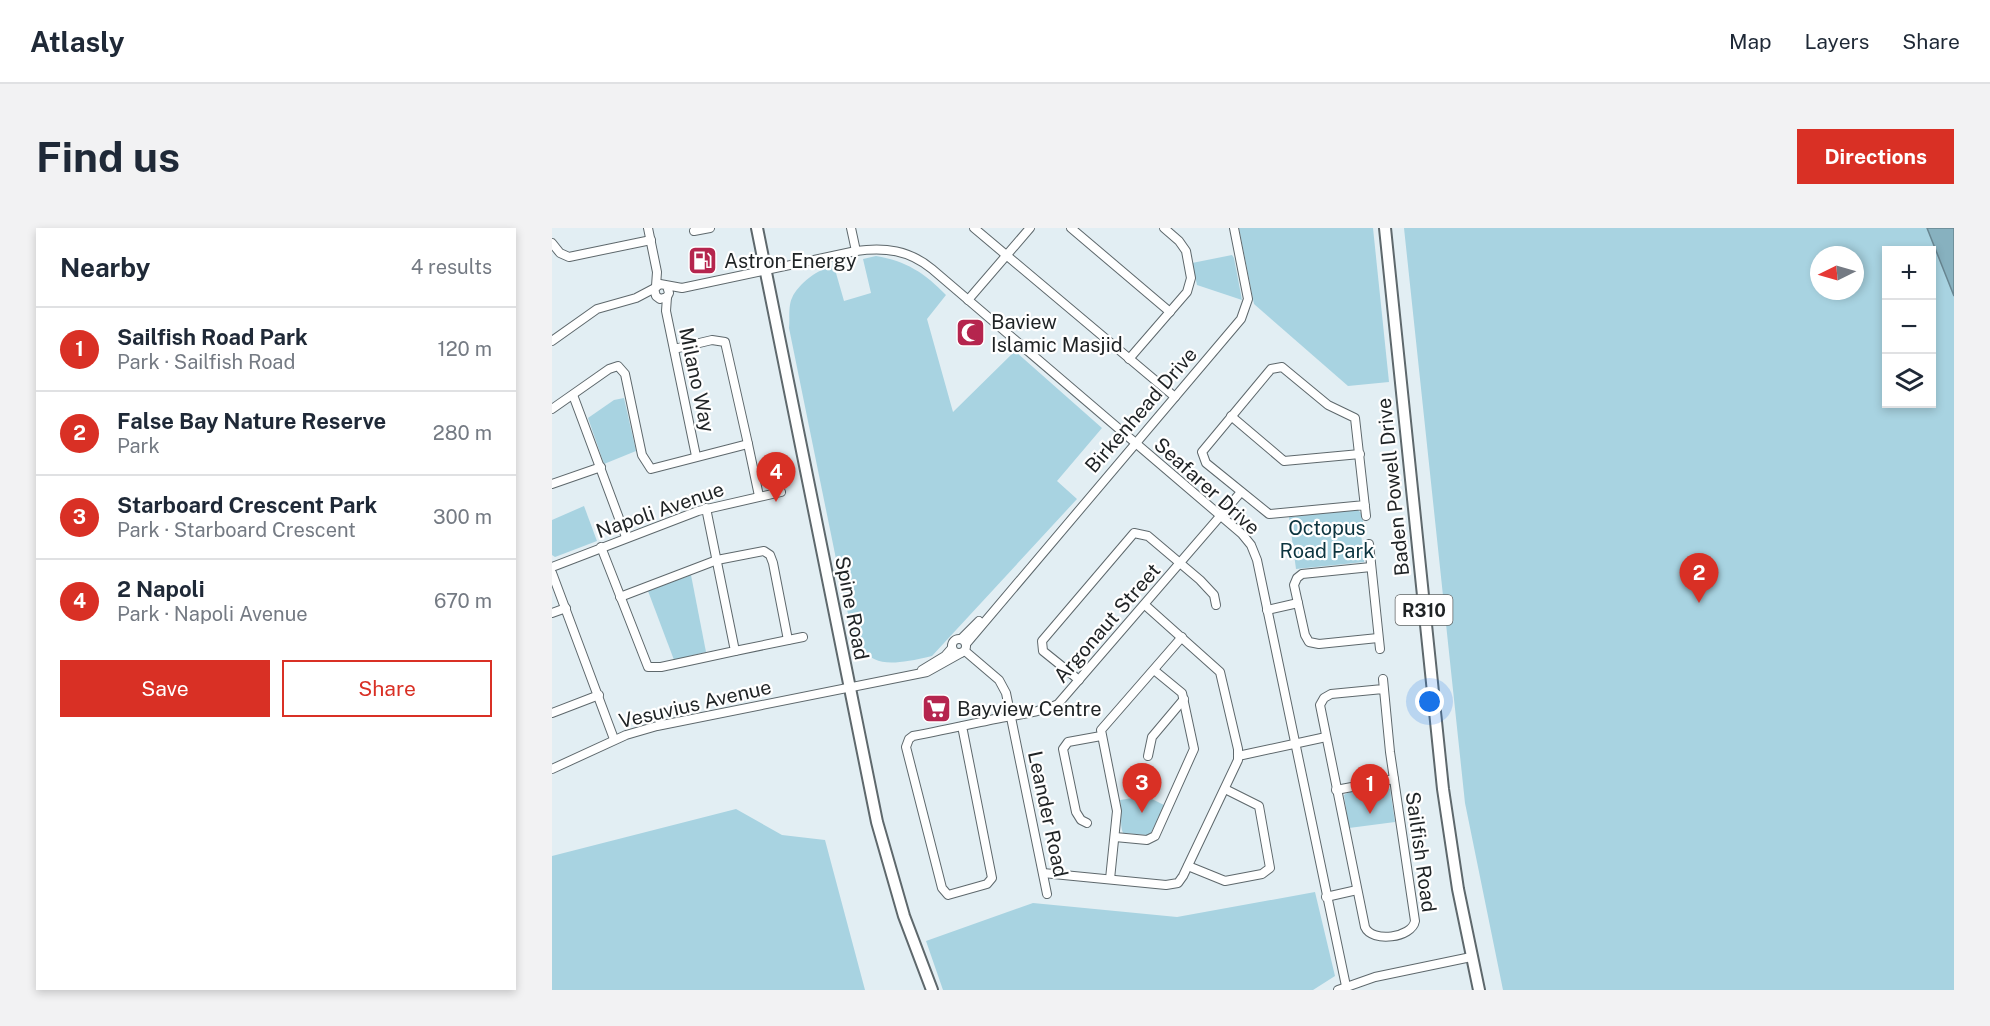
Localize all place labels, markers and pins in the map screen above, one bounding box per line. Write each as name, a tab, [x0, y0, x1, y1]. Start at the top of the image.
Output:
fuel station icon: Astron Energy	[687, 245, 719, 277]
place label: Astron Energy	[724, 249, 857, 273]
place label: Baview Islamic Masjid	[991, 310, 1123, 357]
mosque icon: Baview Islamic Masjid	[954, 317, 986, 349]
pin: 4	[756, 452, 796, 502]
pin: 2	[1680, 554, 1718, 603]
supermarket icon: Bayview Centre	[920, 693, 952, 725]
place label: Bayview Centre	[957, 697, 1102, 721]
pin: 3	[1122, 764, 1162, 813]
pin: 1	[1350, 764, 1390, 814]

